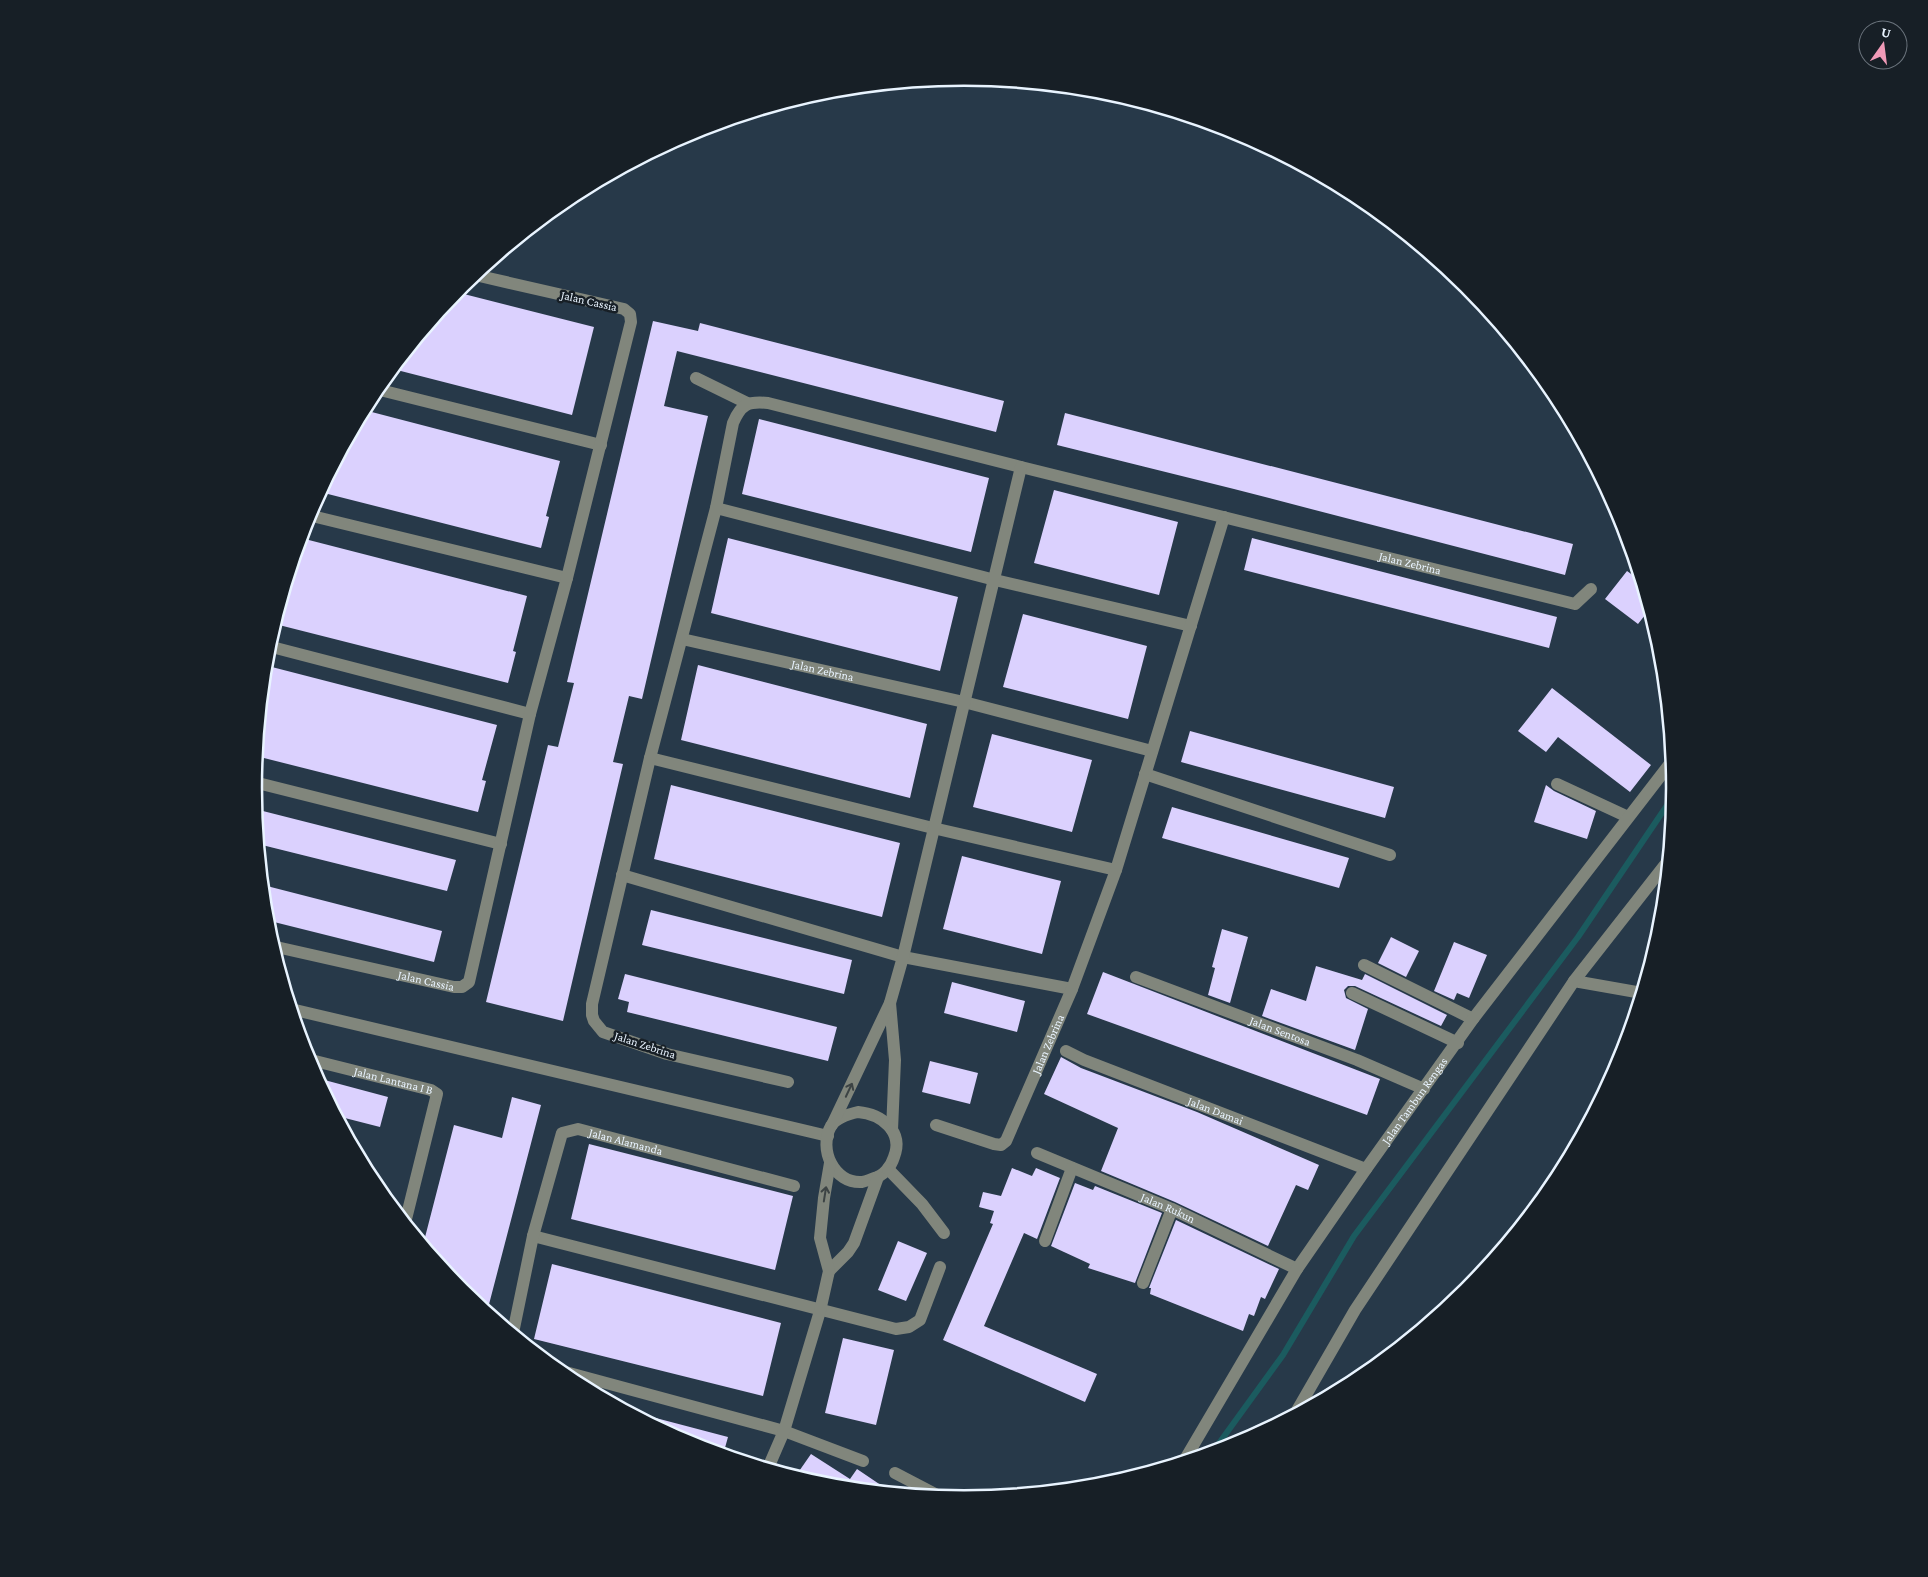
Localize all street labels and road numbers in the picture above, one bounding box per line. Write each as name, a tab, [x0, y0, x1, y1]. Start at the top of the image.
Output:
street label: Jalan Cassia	[559, 288, 619, 314]
street label: Jalan Zebrina	[1376, 549, 1443, 578]
street label: Jalan Zebrina	[789, 656, 856, 684]
street label: Jalan Cassia	[396, 967, 456, 994]
street label: Jalan Zebrina	[1029, 1012, 1067, 1077]
street label: Jalan Sentosa	[1247, 1013, 1313, 1049]
street label: Jalan Zebrina	[612, 1028, 678, 1062]
street label: Jalan Tambun Rengas	[1378, 1054, 1451, 1148]
street label: Jalan Lantana I B	[351, 1064, 435, 1097]
street label: Jalan Damai	[1185, 1093, 1245, 1128]
street label: Jalan Alamanda	[586, 1125, 665, 1158]
street label: Jalan Rukun	[1138, 1189, 1198, 1226]

